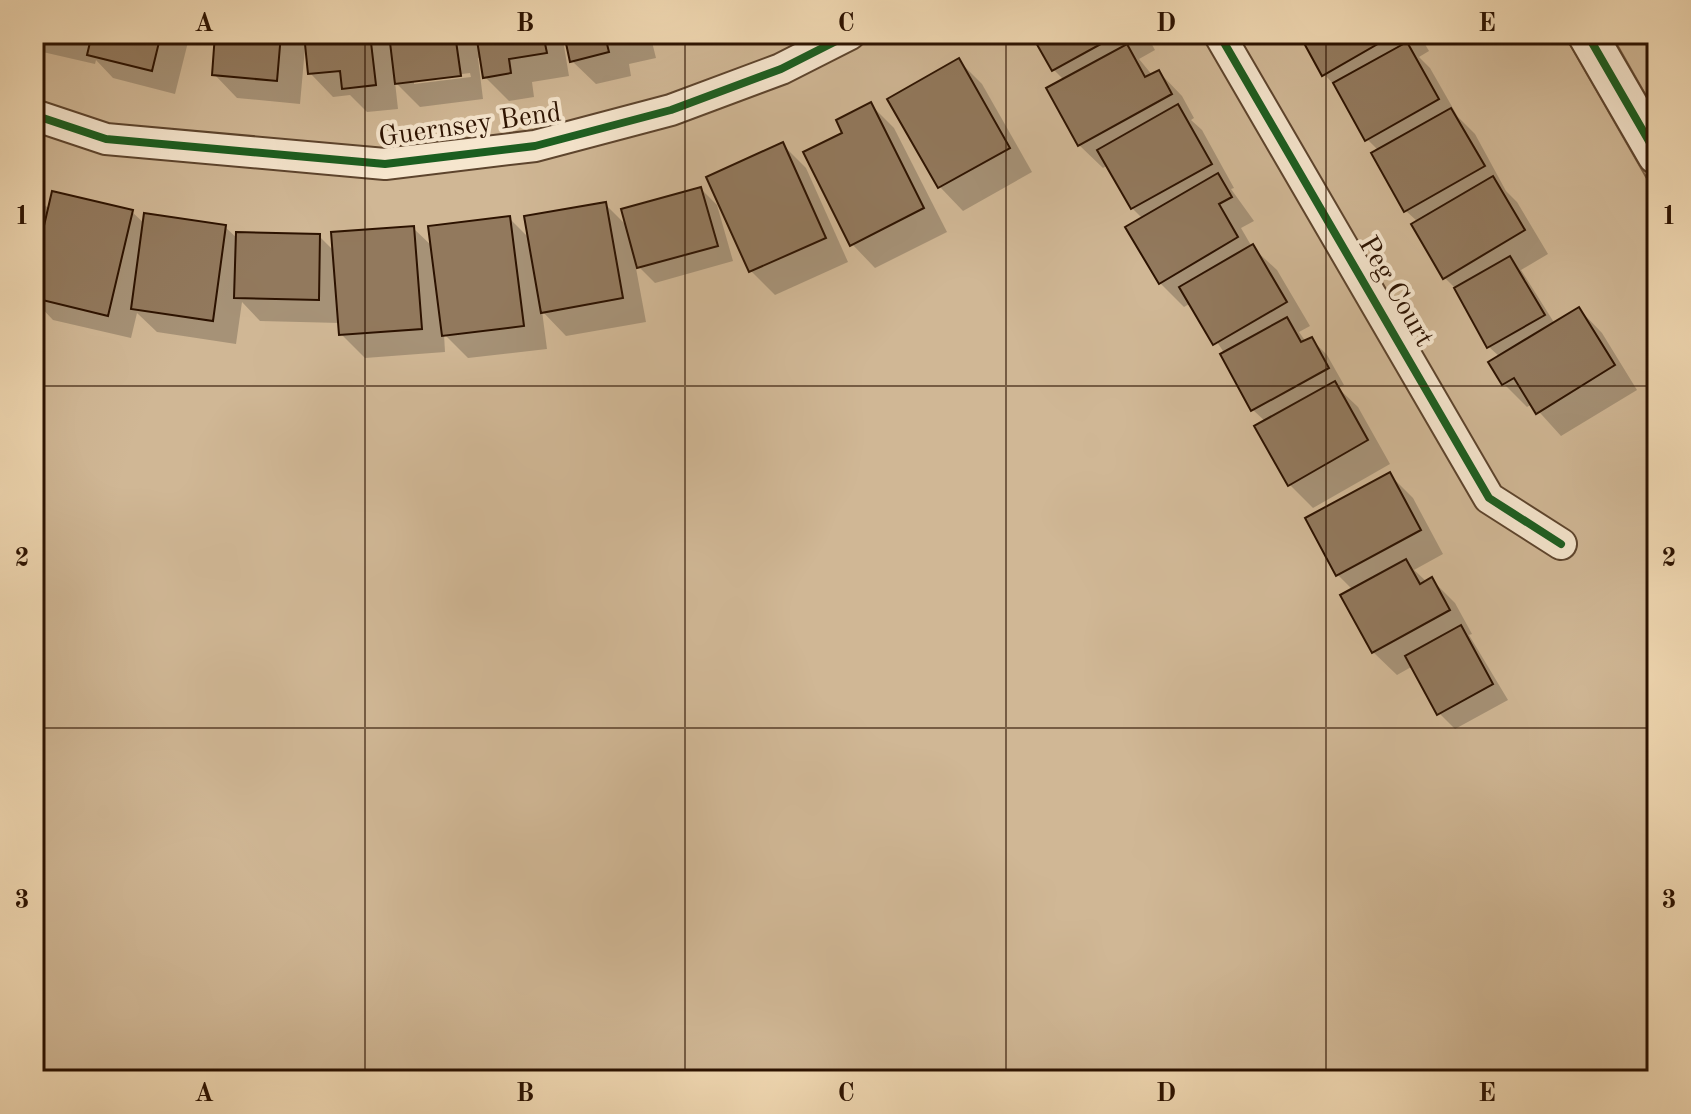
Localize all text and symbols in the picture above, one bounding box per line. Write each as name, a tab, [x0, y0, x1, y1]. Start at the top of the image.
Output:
text: A	[194, 11, 214, 37]
text: B	[516, 11, 534, 37]
text: C	[837, 11, 855, 37]
text: D	[1156, 11, 1176, 37]
text: E	[1478, 11, 1496, 37]
street label: Guernsey Bend	[377, 99, 563, 153]
text: 1	[14, 204, 30, 230]
text: 1	[1661, 204, 1677, 230]
street label: Peg Court	[1352, 232, 1438, 352]
text: 2	[14, 546, 30, 572]
text: 2	[1661, 546, 1677, 572]
text: 3	[14, 888, 30, 914]
text: 3	[1661, 888, 1677, 914]
text: A	[194, 1081, 214, 1107]
text: B	[516, 1081, 534, 1107]
text: C	[837, 1081, 855, 1107]
text: D	[1156, 1081, 1176, 1107]
text: E	[1478, 1081, 1496, 1107]

